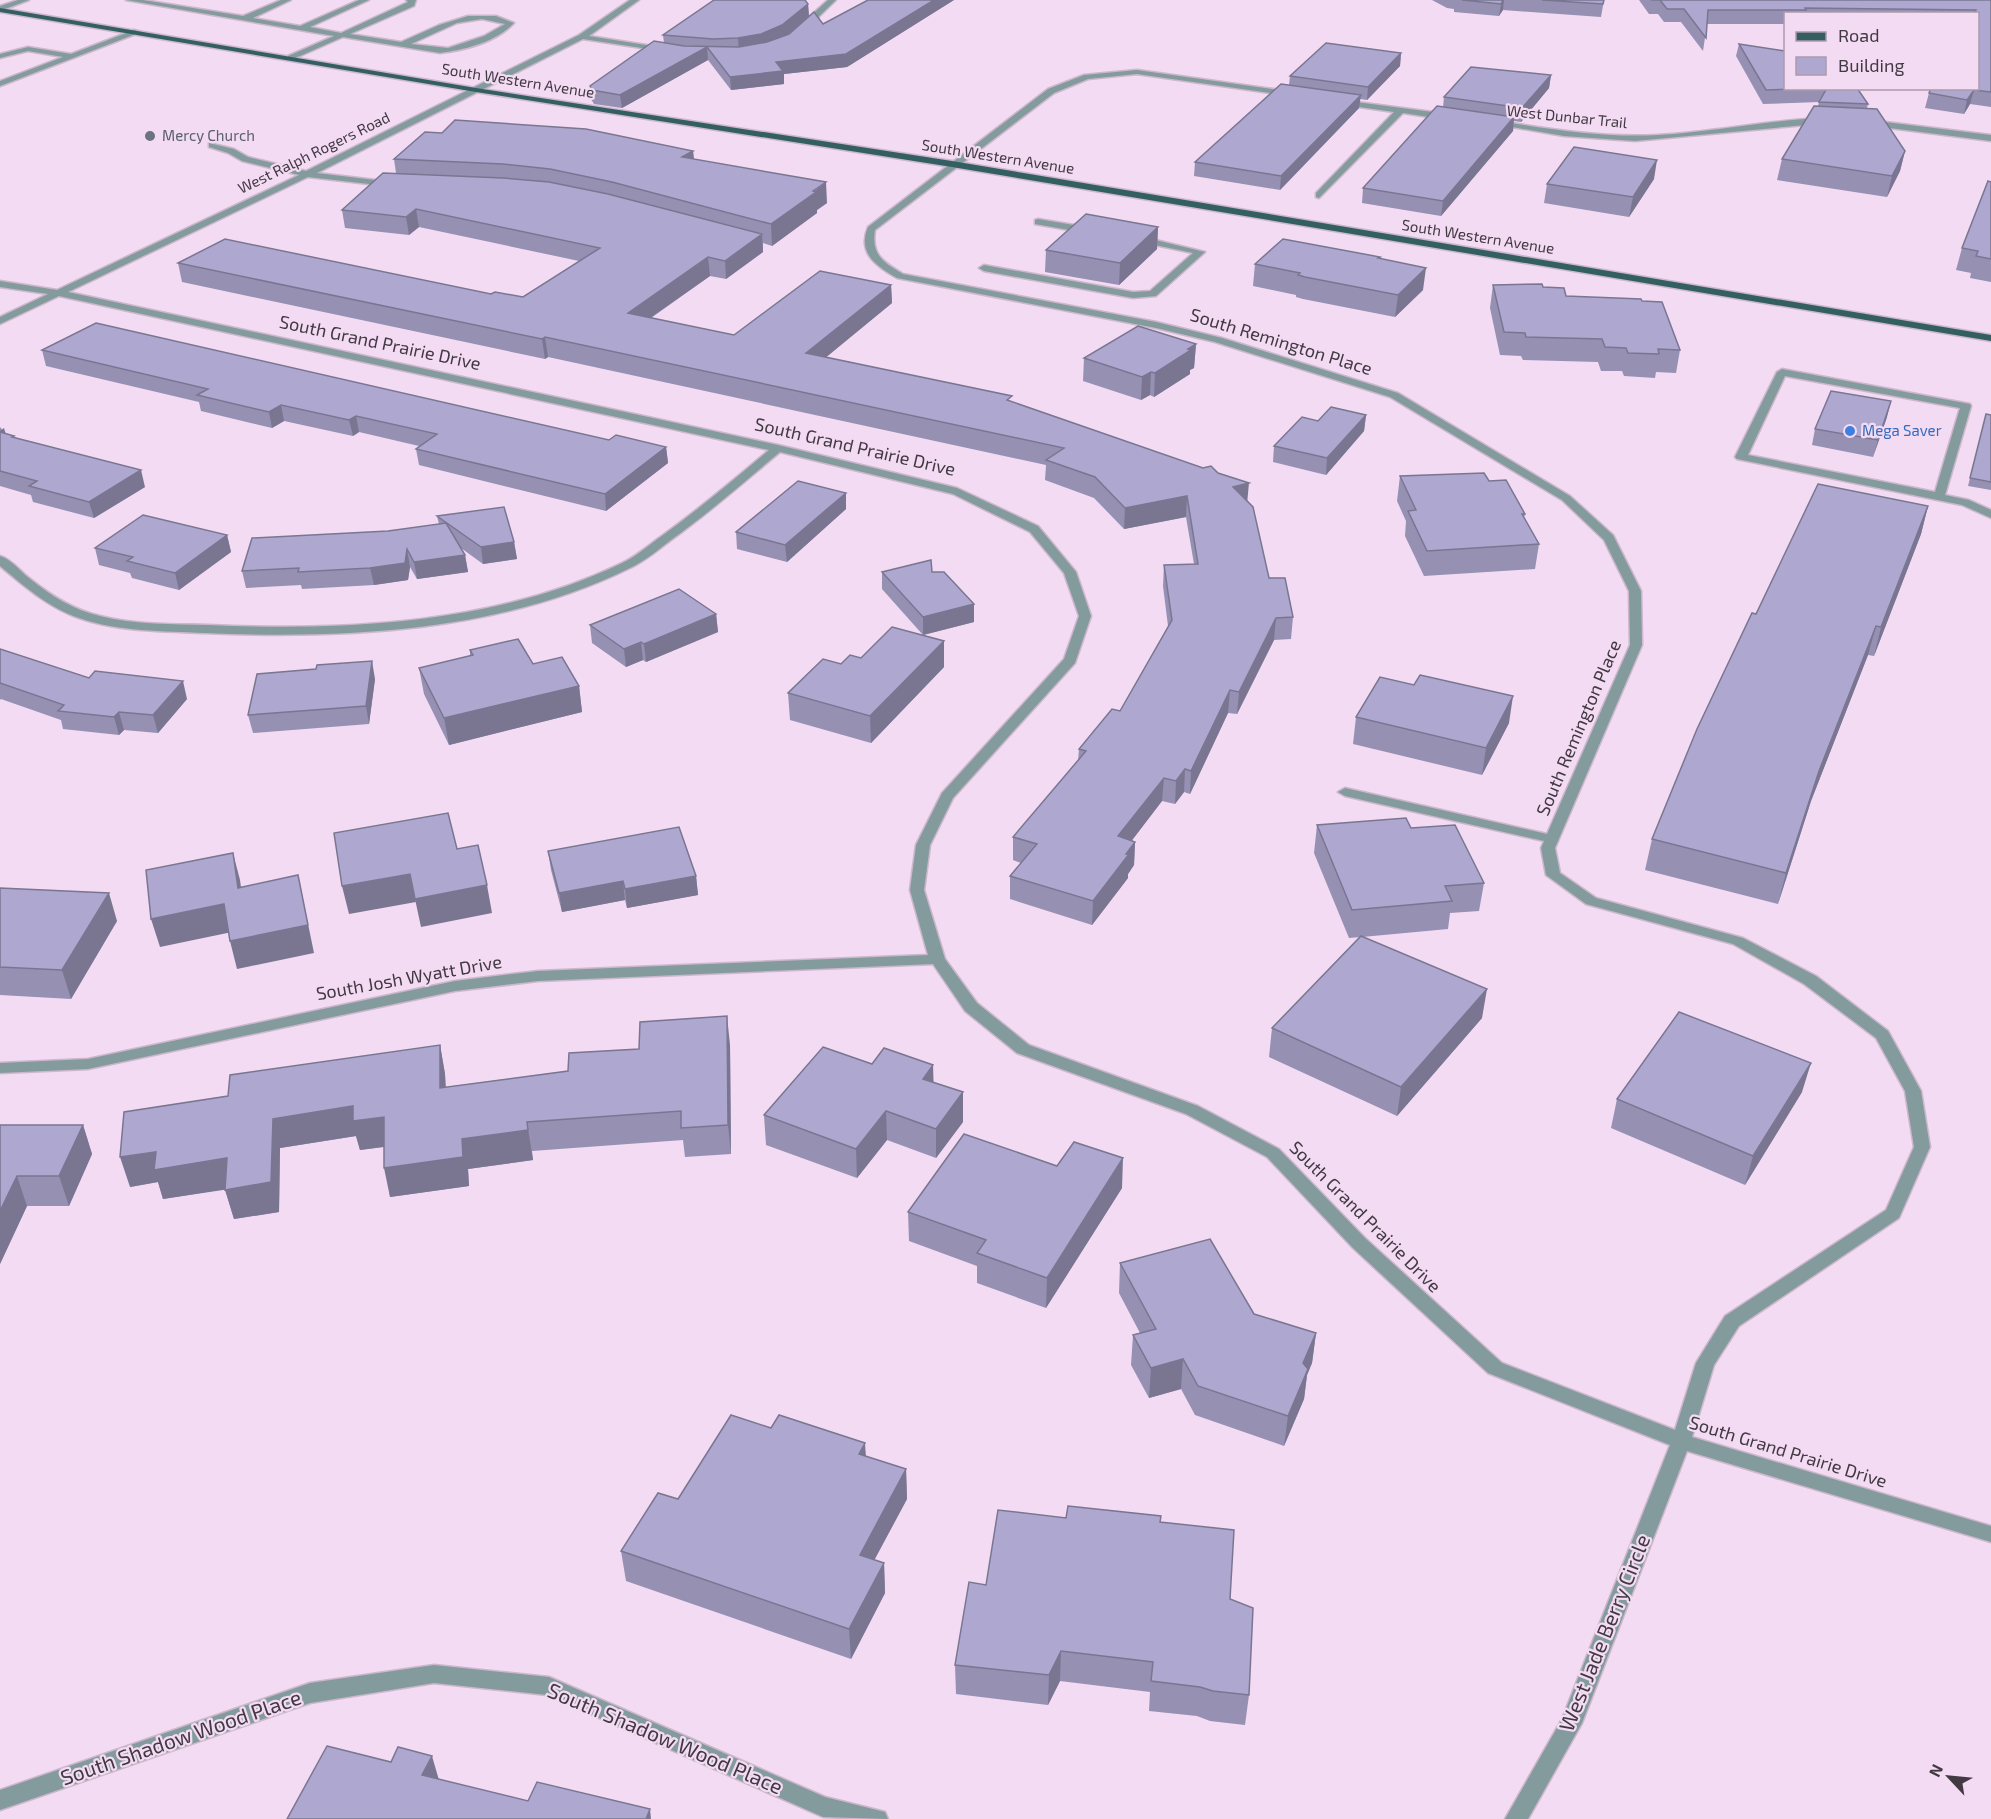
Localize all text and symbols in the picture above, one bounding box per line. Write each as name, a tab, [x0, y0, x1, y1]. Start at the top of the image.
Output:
legend	[1784, 12, 1979, 90]
text: Road	[1838, 24, 1879, 46]
text: Building	[1838, 54, 1905, 76]
street label: South Western Avenue	[440, 59, 596, 101]
street label: West Dunbar Trail	[1506, 101, 1629, 131]
street label: West Ralph Rogers Road	[235, 107, 393, 197]
place label: Mercy Church	[162, 126, 255, 144]
marker: Mercy Church	[143, 129, 157, 143]
street label: South Western Avenue	[920, 135, 1076, 177]
street label: South Western Avenue	[1400, 215, 1556, 257]
street label: South Remington Place	[1188, 303, 1375, 379]
street label: South Grand Prairie Drive	[277, 310, 483, 374]
street label: South Grand Prairie Drive	[753, 412, 958, 480]
place label: Mega Saver	[1862, 421, 1942, 439]
marker: Mega Saver	[1843, 424, 1857, 438]
street label: South Remington Place	[1531, 636, 1625, 819]
street label: South Josh Wyatt Drive	[314, 950, 503, 1004]
street label: South Grand Prairie Drive	[1285, 1136, 1446, 1297]
street label: South Grand Prairie Drive	[1687, 1410, 1890, 1492]
street label: West Jade Berry Circle	[1553, 1530, 1655, 1734]
street label: South Shadow Wood Place	[544, 1677, 787, 1799]
street label: South Shadow Wood Place	[57, 1684, 304, 1790]
north arrow	[1919, 1747, 1979, 1807]
text: N	[1924, 1761, 1946, 1780]

